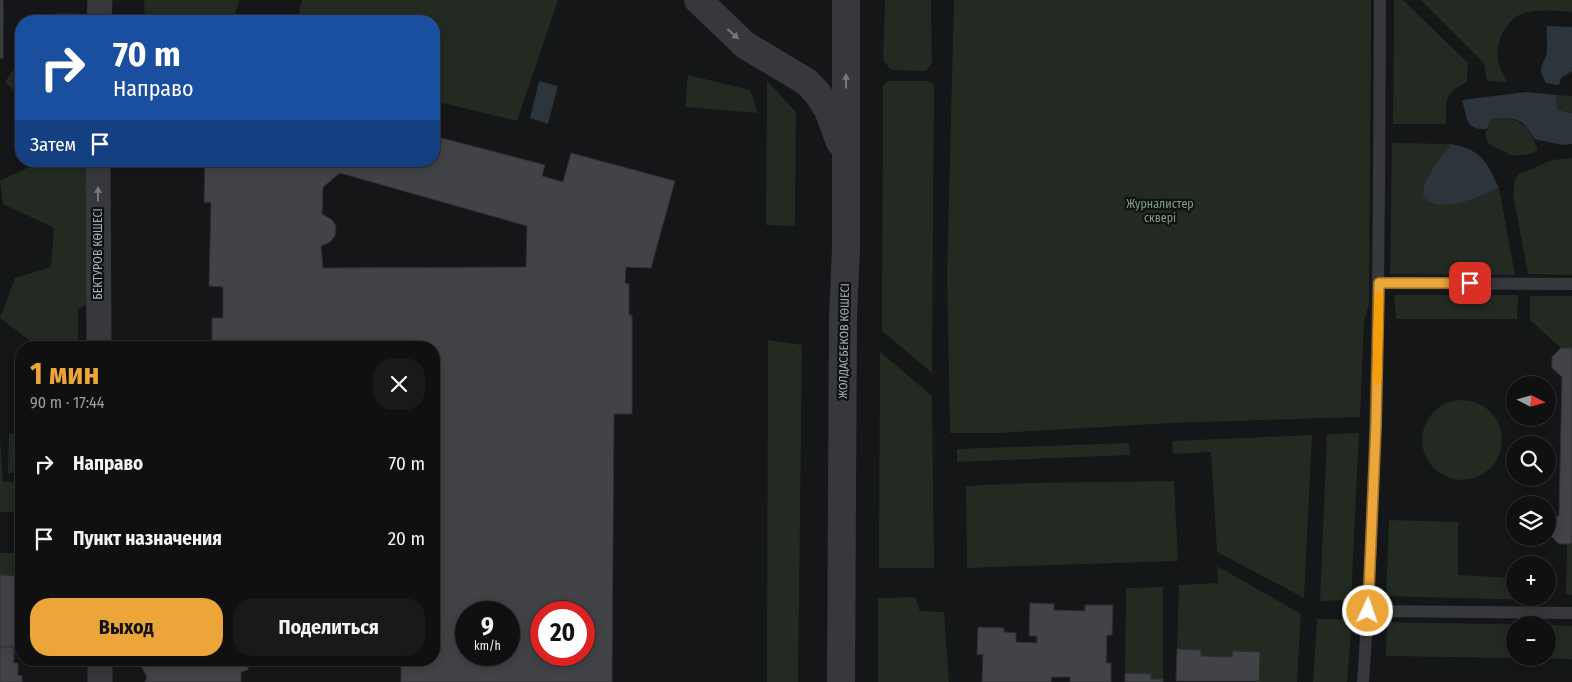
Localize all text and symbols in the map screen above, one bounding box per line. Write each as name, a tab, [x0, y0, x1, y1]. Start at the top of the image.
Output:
one-way arrow	[727, 28, 739, 40]
text: 70 m	[113, 33, 181, 75]
icon: right	[30, 35, 95, 100]
one-way arrow	[842, 73, 850, 89]
text: Направо	[113, 75, 194, 102]
icon: arrive	[86, 130, 114, 158]
text: Затем	[30, 133, 76, 156]
one-way arrow	[94, 186, 102, 202]
park label: Журналиcтер сквері	[1126, 197, 1194, 225]
street label: БЕКТУРОВ КӨШЕСІ	[91, 208, 105, 300]
pin	[1449, 262, 1491, 304]
icon: arrive	[1456, 269, 1484, 297]
street label: ЖОЛДАСБЕКОВ КӨШЕСІ	[836, 283, 852, 399]
text: 1 мин	[30, 356, 99, 392]
button: close	[373, 358, 425, 410]
north arrow	[1506, 376, 1556, 426]
map controls	[1506, 376, 1556, 666]
text: 90 m · 17:44	[30, 393, 105, 412]
button: search	[1506, 436, 1556, 486]
icon: right	[30, 450, 58, 478]
text: Направо	[73, 452, 143, 475]
text: 70 m	[389, 452, 425, 475]
button: layers	[1506, 496, 1556, 546]
icon: arrive	[30, 525, 58, 553]
text: Пункт назначения	[73, 527, 222, 550]
text: 20 m	[388, 527, 425, 550]
button: +	[1506, 556, 1556, 606]
position arrow	[1341, 584, 1393, 636]
button: Выход	[30, 598, 223, 656]
button: Поделиться	[233, 598, 425, 656]
speed limit sign: 20	[530, 601, 595, 666]
text: 9	[481, 612, 494, 642]
button: −	[1506, 616, 1556, 666]
text: km/h	[474, 639, 501, 653]

